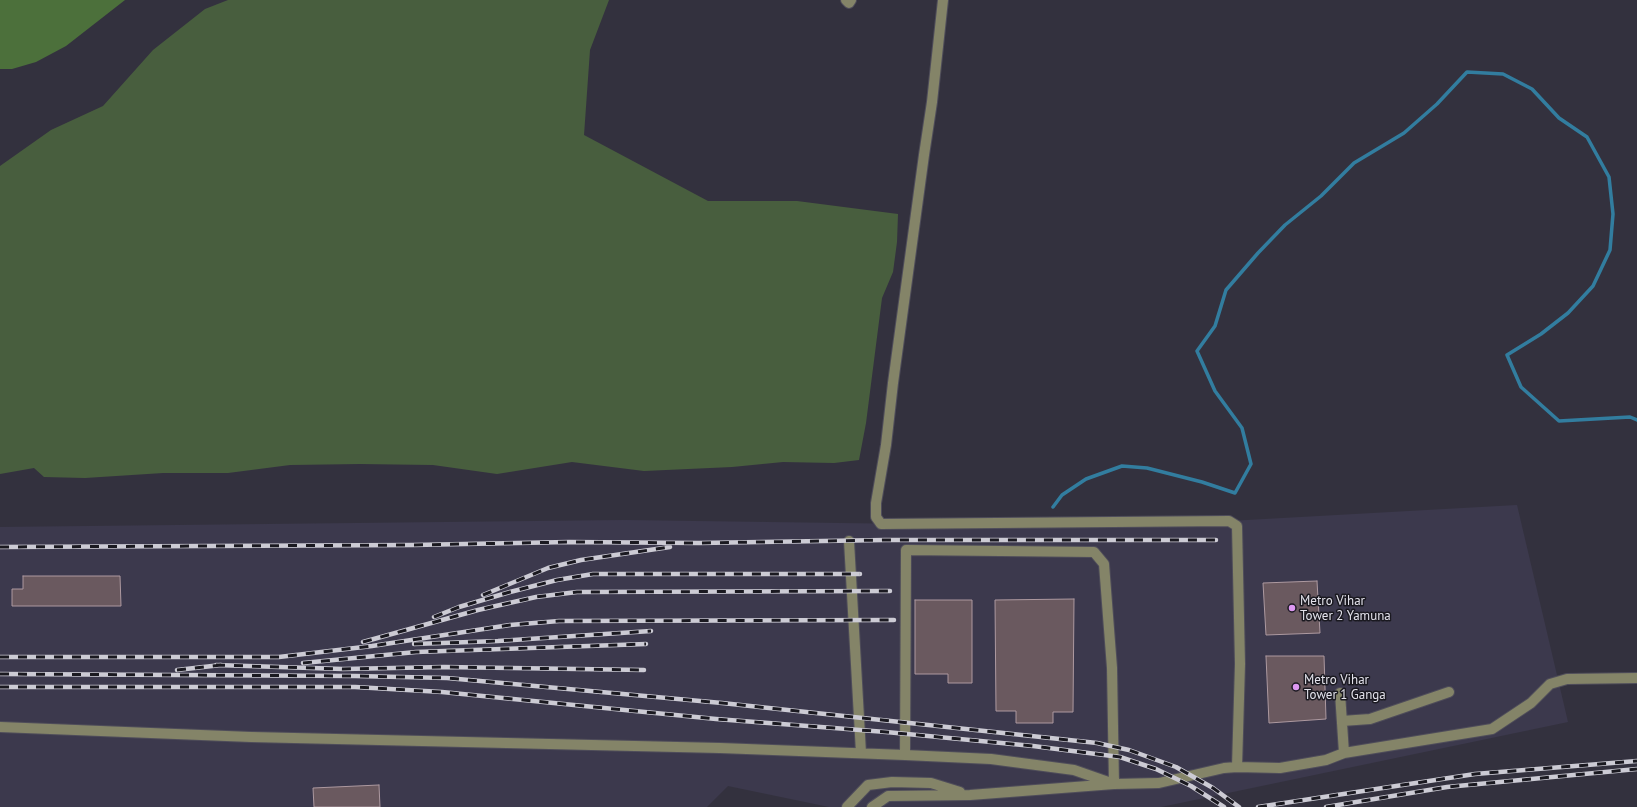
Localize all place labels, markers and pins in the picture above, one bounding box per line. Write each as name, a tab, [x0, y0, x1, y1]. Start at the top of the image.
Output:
place label: Metro Vihar Tower 2 Yamuna	[1300, 593, 1391, 624]
marker: Metro Vihar Tower 2 Yamuna	[1287, 603, 1297, 613]
place label: Metro Vihar Tower 1 Ganga	[1304, 672, 1386, 703]
marker: Metro Vihar Tower 1 Ganga	[1291, 682, 1301, 692]

